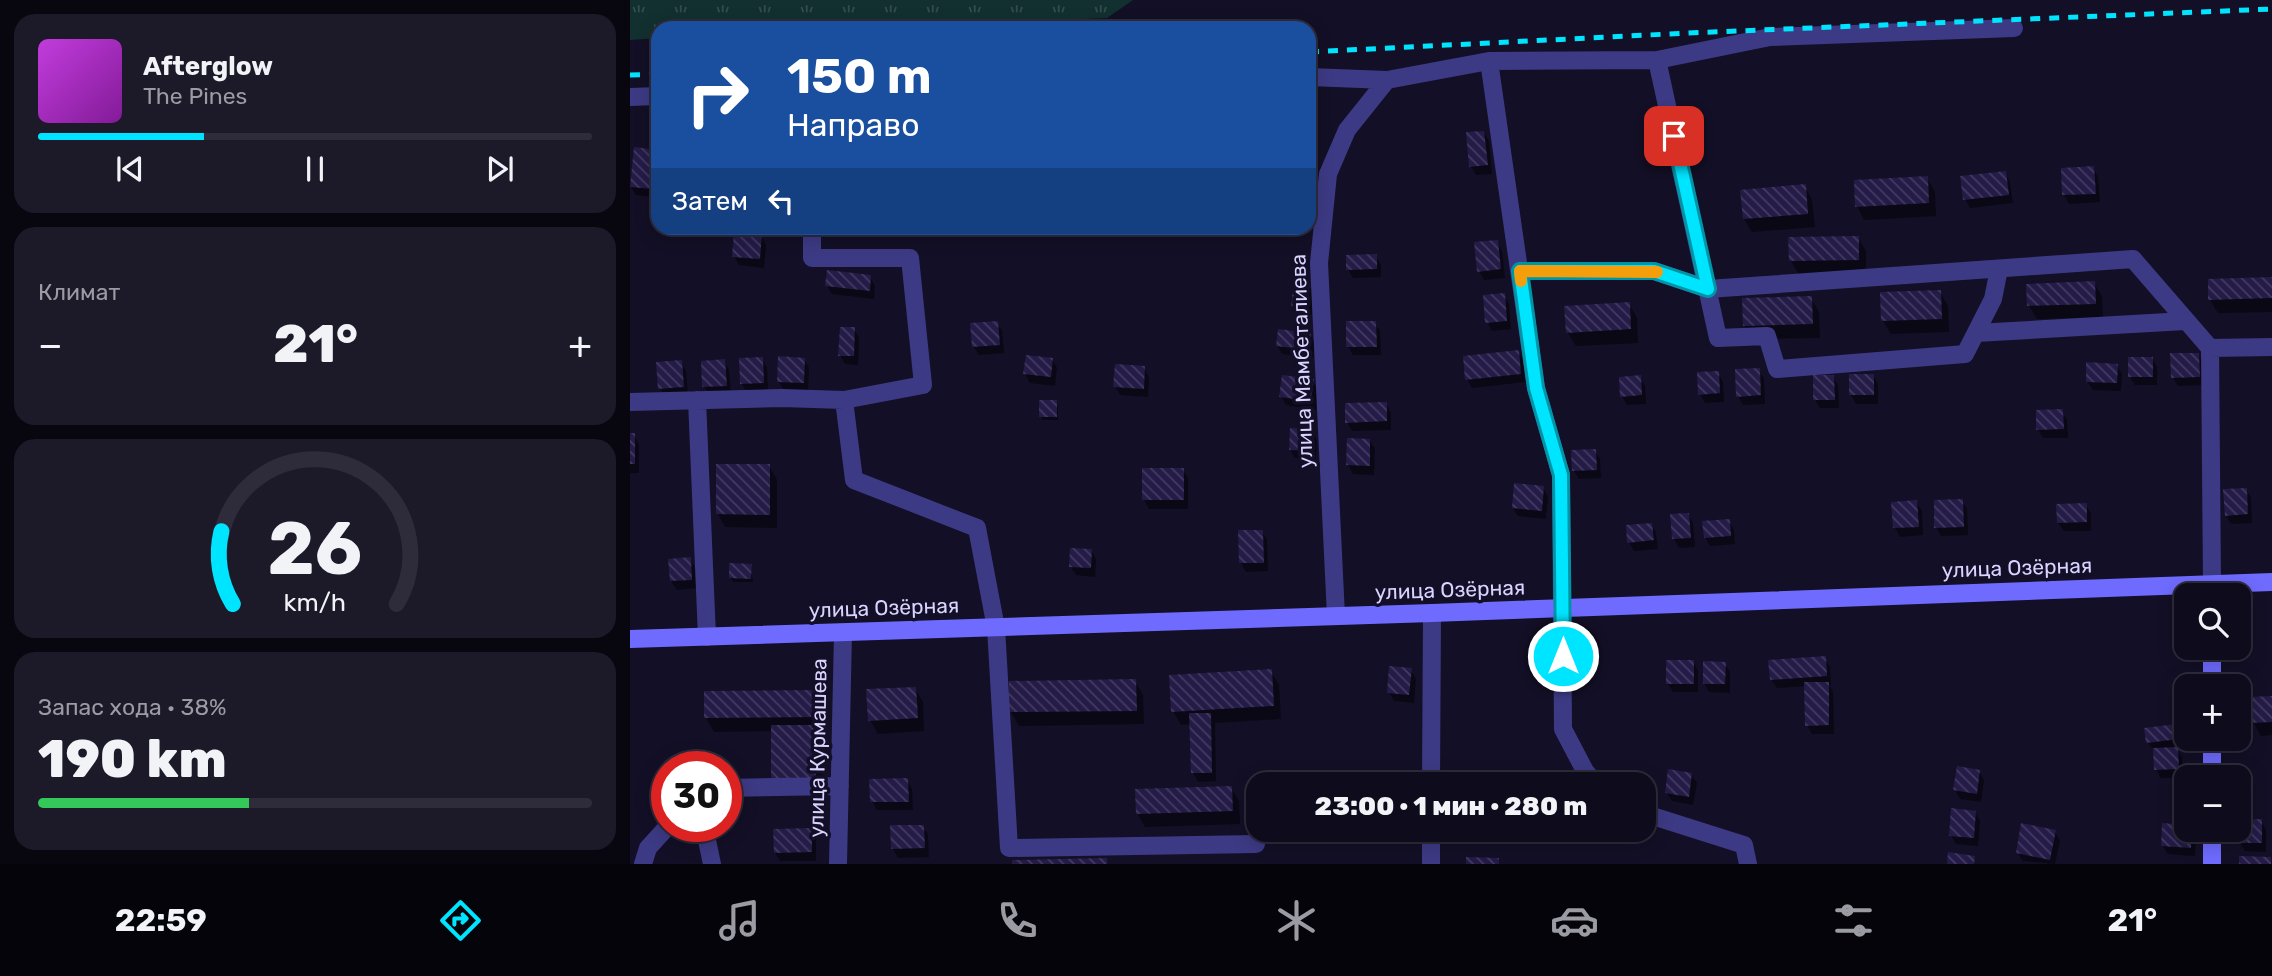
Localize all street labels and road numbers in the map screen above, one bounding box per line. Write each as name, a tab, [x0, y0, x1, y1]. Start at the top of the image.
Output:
street label: улица Мамбеталиева	[1285, 253, 1318, 469]
street label: улица Озёрная	[1941, 552, 2093, 583]
street label: улица Озёрная	[1374, 574, 1526, 605]
street label: улица Озёрная	[808, 592, 960, 623]
street label: улица Курмашева	[803, 658, 832, 838]

